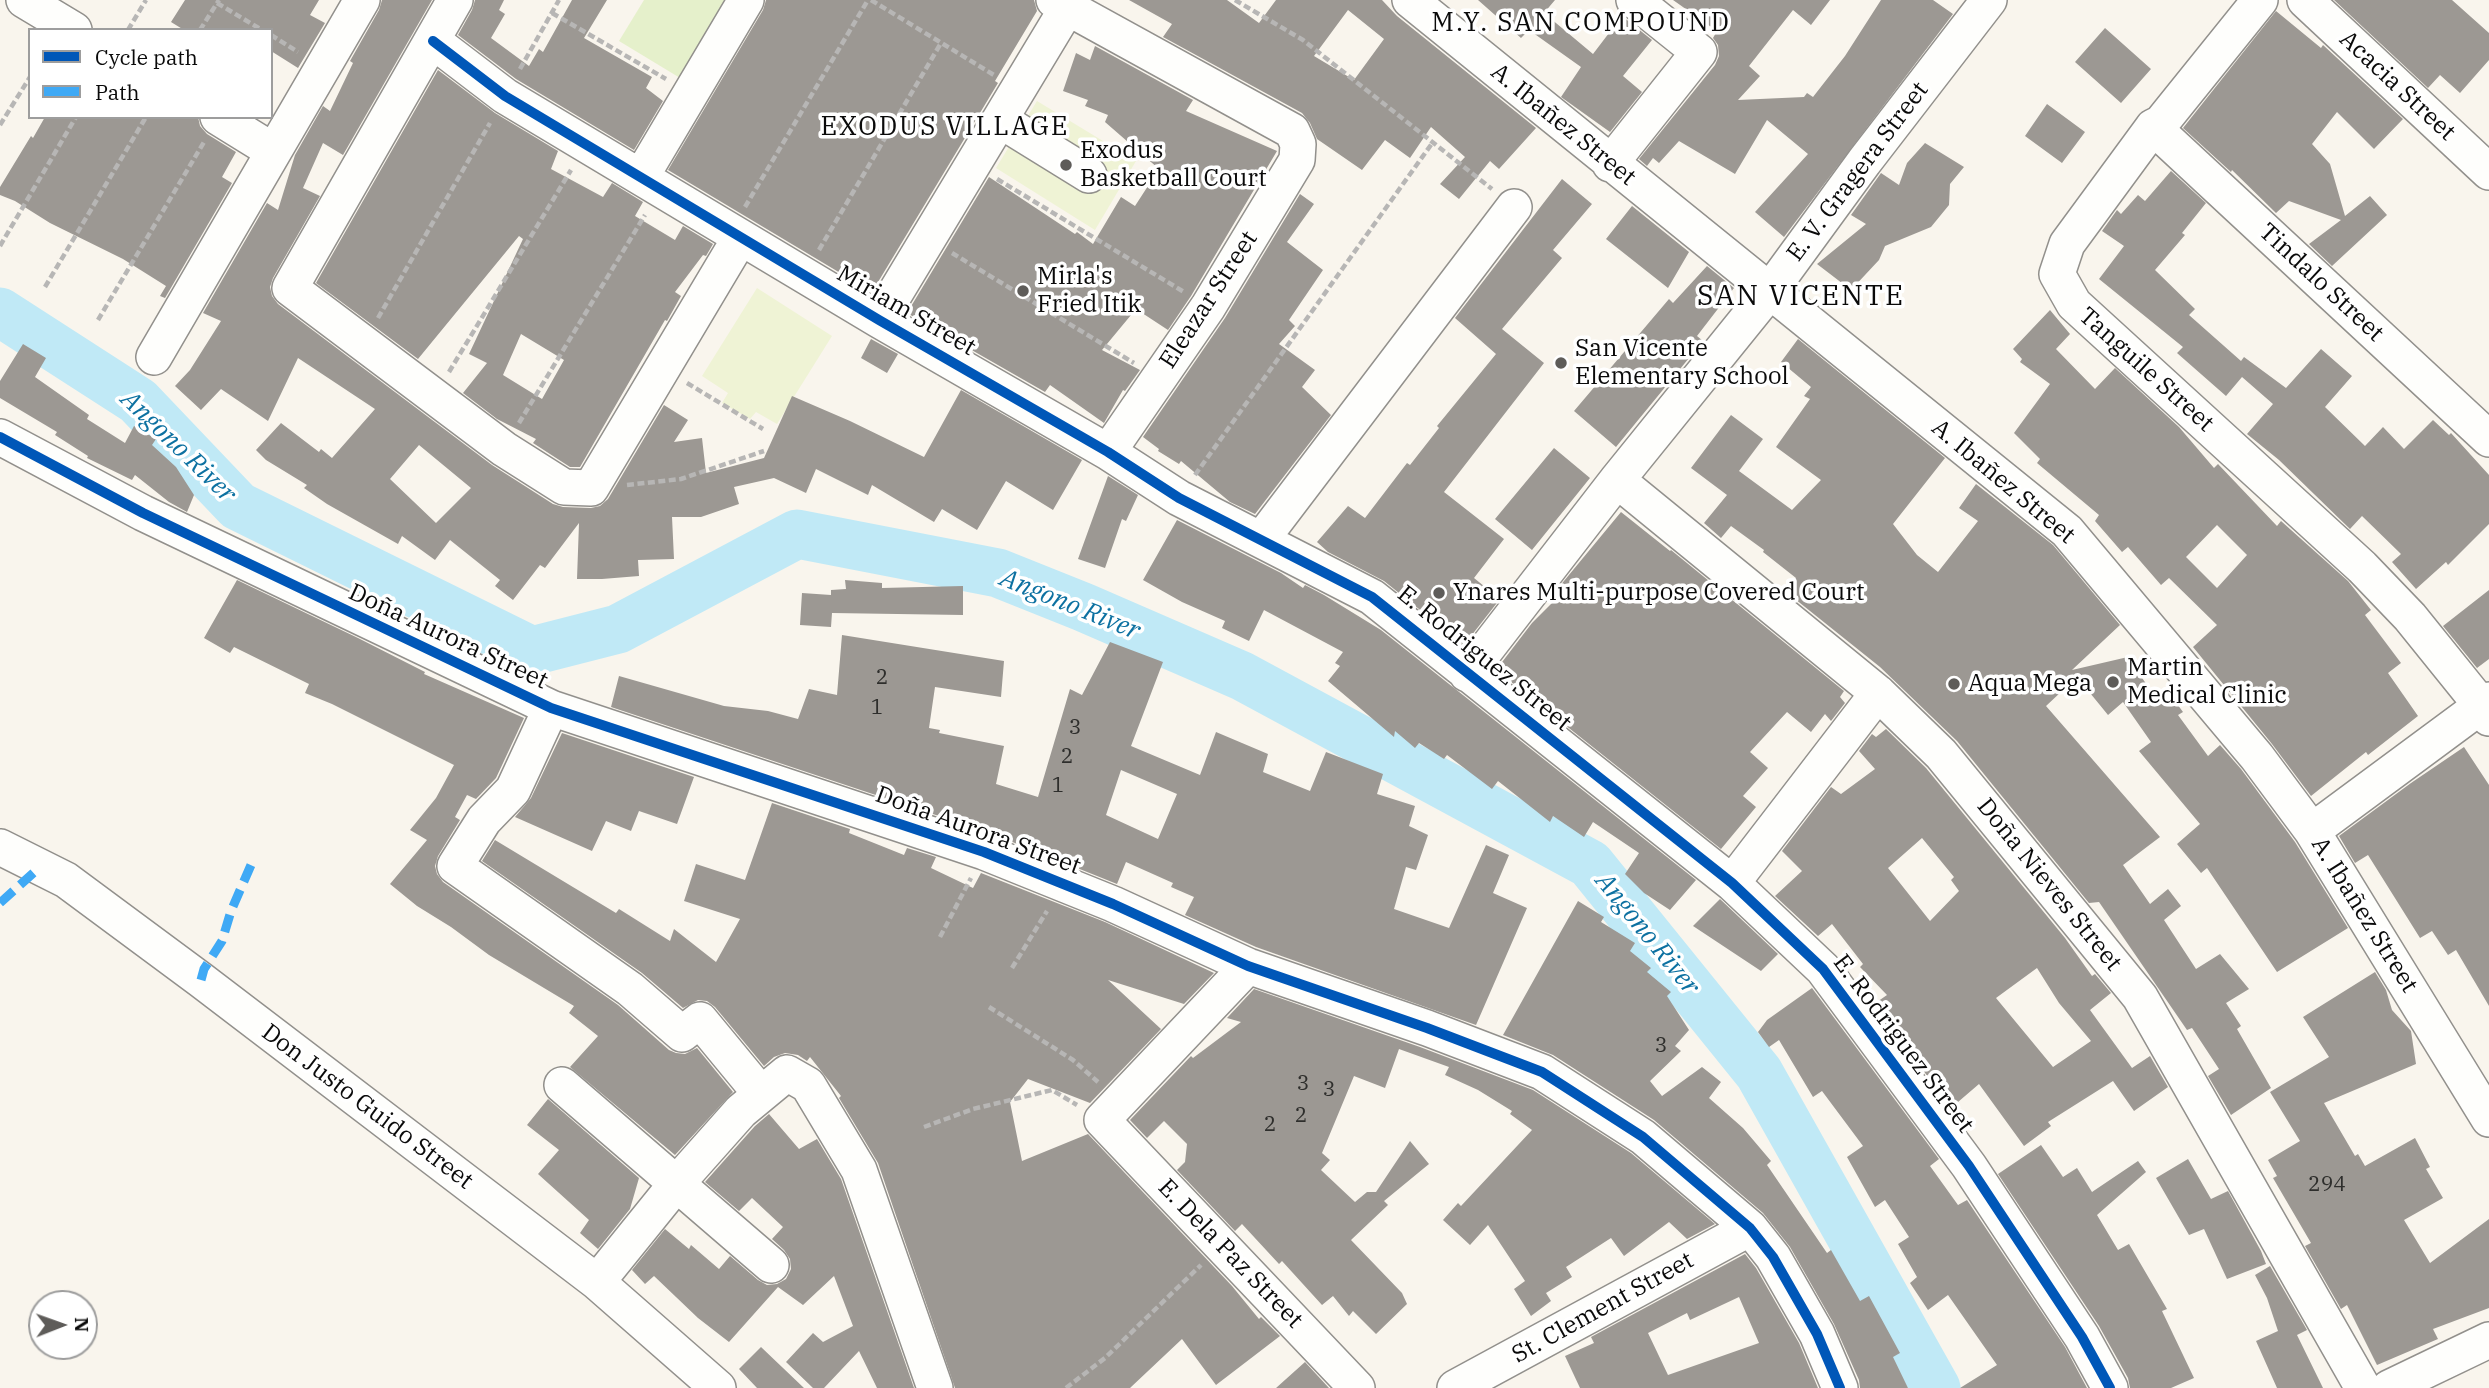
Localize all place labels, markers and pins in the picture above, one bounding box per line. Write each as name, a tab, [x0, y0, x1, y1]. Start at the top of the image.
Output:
place label: Exodus Basketball Court	[1080, 137, 1267, 193]
marker: Exodus Basketball Court	[1058, 157, 1074, 173]
place label: Mirla's Fried Itik	[1037, 263, 1141, 319]
marker: Mirla's Fried Itik	[1015, 283, 1031, 299]
place label: San Vicente Elementary School	[1575, 335, 1789, 391]
marker: San Vicente Elementary School	[1553, 355, 1569, 371]
place label: Ynares Multi-purpose Covered Court	[1453, 579, 1865, 607]
marker: Ynares Multi-purpose Covered Court	[1431, 585, 1447, 601]
place label: Martin Medical Clinic	[2127, 654, 2287, 710]
place label: Aqua Mega	[1968, 670, 2092, 698]
marker: Martin Medical Clinic	[2105, 674, 2121, 690]
marker: Aqua Mega	[1946, 676, 1962, 692]

